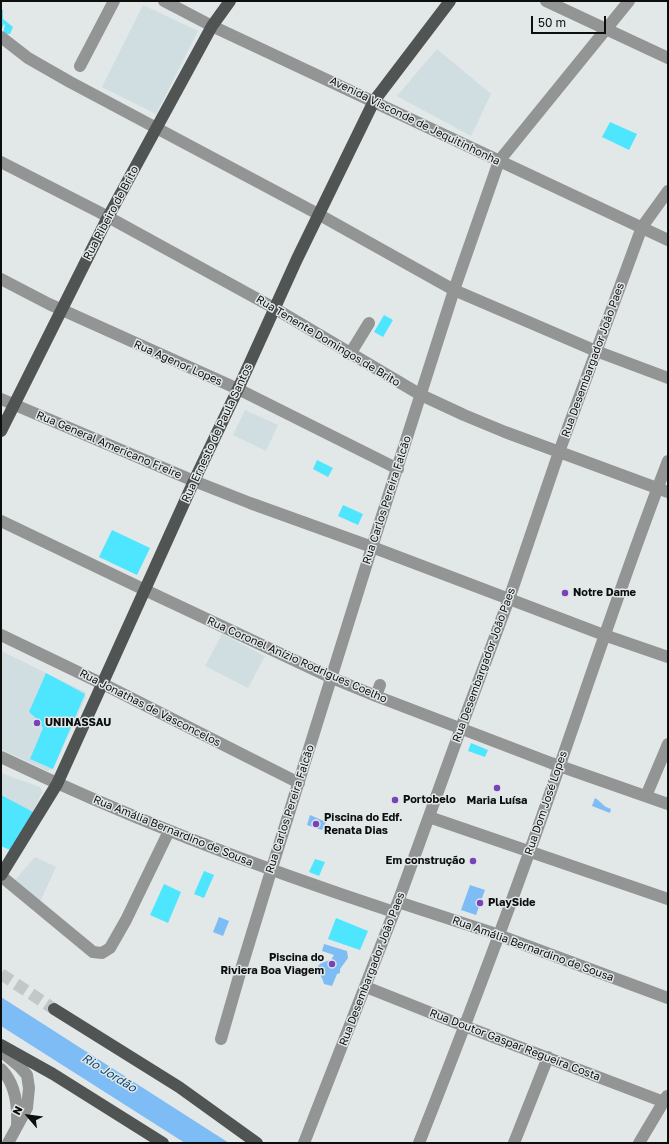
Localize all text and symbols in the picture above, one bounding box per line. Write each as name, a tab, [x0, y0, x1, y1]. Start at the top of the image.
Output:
scale bar	[533, 8, 608, 34]
text: 50 m	[538, 15, 566, 30]
street label: Avenida Visconde de Jequitinhonha	[328, 74, 502, 168]
street label: Rua Ribeiro de Brito	[81, 164, 141, 262]
street label: Rua Desembargador João Paes	[559, 281, 627, 439]
street label: Rua Tenente Domingos de Brito	[254, 293, 402, 389]
street label: Rua Agenor Lopes	[132, 338, 224, 388]
street label: Rua Ernesto de Paula Santos	[179, 361, 255, 505]
street label: Rua General Americano Freire	[34, 408, 184, 482]
street label: Rua Carlos Pereira Falcão	[360, 434, 414, 566]
street label: Rua Desembargador João Paes	[450, 586, 518, 744]
place label: Notre Dame	[573, 586, 636, 600]
marker: Notre Dame	[560, 588, 570, 598]
street label: Rua Coronel Anízio Rodrigues Coelho	[205, 614, 389, 706]
street label: Rua Jonathas de Vasconcelos	[77, 667, 223, 749]
place label: UNINASSAU	[45, 716, 111, 730]
marker: UNINASSAU	[32, 718, 42, 728]
street label: Rua Carlos Pereira Falcão	[263, 743, 317, 875]
street label: Rua Dom José Lopes	[522, 749, 570, 857]
marker: Maria Luísa	[492, 783, 502, 793]
street label: Rua Amália Bernardino de Sousa	[91, 793, 255, 869]
place label: Portobelo	[403, 793, 456, 807]
place label: Maria Luísa	[467, 794, 527, 808]
marker: Portobelo	[390, 795, 400, 805]
place label: Piscina do Edf. Renata Dias	[324, 811, 403, 837]
marker: Piscina do Edf. Renata Dias	[311, 819, 321, 829]
place label: Em construção	[386, 854, 465, 868]
marker: Em construção	[468, 856, 478, 866]
street label: Rua Desembargador João Paes	[337, 890, 407, 1048]
place label: PlaySide	[488, 896, 536, 910]
marker: PlaySide	[475, 898, 485, 908]
street label: Rua Amália Bernardino de Sousa	[450, 914, 616, 984]
place label: Piscina do Riviera Boa Viagem	[220, 951, 324, 977]
marker: Piscina do Riviera Boa Viagem	[327, 959, 337, 969]
street label: Rua Doutor Gaspar Regueira Costa	[428, 1006, 602, 1084]
water label: Rio Jordão	[79, 1051, 139, 1095]
north arrow	[8, 1096, 48, 1136]
text: N	[9, 1103, 25, 1117]

